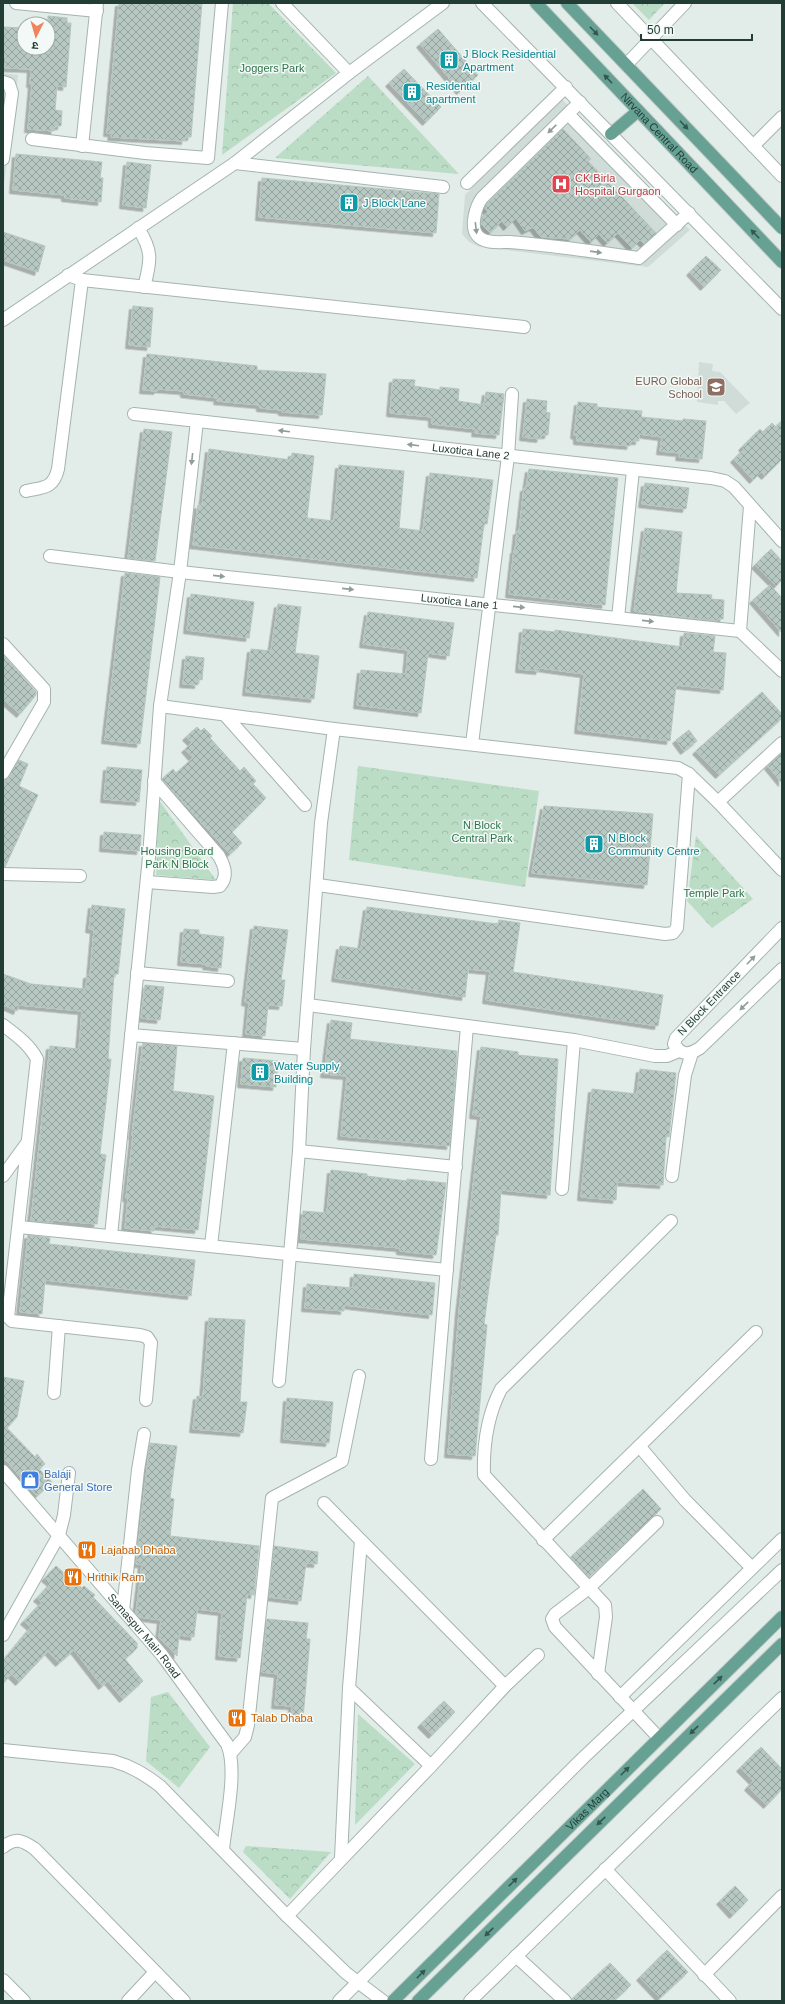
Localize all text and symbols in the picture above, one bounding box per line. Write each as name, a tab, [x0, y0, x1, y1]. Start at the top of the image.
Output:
north arrow	[16, 16, 56, 56]
scale bar	[641, 16, 752, 42]
text: 50 m	[647, 23, 674, 37]
one-way arrow	[589, 26, 599, 36]
text: उ	[31, 40, 39, 52]
place label: J Block Residential Apartment	[463, 48, 556, 73]
building icon: J Block Residential Apartment	[438, 49, 460, 71]
park label: Joggers Park	[240, 62, 305, 74]
one-way arrow	[603, 74, 613, 84]
place label: Residential apartment	[426, 80, 480, 105]
building icon: Residential apartment	[401, 81, 423, 103]
street label: Nirvana Central Road	[618, 90, 700, 175]
one-way arrow	[679, 120, 689, 130]
one-way arrow	[547, 124, 557, 134]
place label: CK Birla Hospital Gurgaon	[575, 172, 661, 197]
hospital icon: CK Birla Hospital Gurgaon	[550, 173, 572, 195]
building icon: J Block Lane	[338, 192, 360, 214]
place label: J Block Lane	[363, 197, 426, 209]
one-way arrow	[472, 221, 479, 234]
one-way arrow	[750, 229, 760, 239]
one-way arrow	[590, 249, 602, 255]
place label: EURO Global School	[635, 375, 702, 400]
school or university icon: EURO Global School	[705, 376, 727, 398]
one-way arrow	[278, 427, 290, 434]
street label: Luxotica Lane 2	[432, 441, 510, 462]
one-way arrow	[407, 442, 419, 449]
one-way arrow	[189, 453, 196, 465]
one-way arrow	[213, 573, 225, 579]
one-way arrow	[342, 586, 354, 593]
street label: Luxotica Lane 1	[420, 591, 499, 611]
one-way arrow	[513, 604, 525, 611]
one-way arrow	[642, 618, 654, 624]
park label: N Block Central Park	[451, 819, 513, 844]
place label: N Block Community Centre	[608, 832, 700, 857]
building icon: N Block Community Centre	[583, 833, 605, 855]
park label: Housing Board Park N Block	[141, 845, 213, 870]
park label: Temple Park	[683, 887, 745, 899]
one-way arrow	[746, 955, 755, 965]
street label: N Block Entrance	[675, 968, 743, 1038]
one-way arrow	[739, 1001, 749, 1011]
place label: Water Supply Building	[274, 1060, 340, 1085]
building icon: Water Supply Building	[249, 1061, 271, 1083]
place label: Balaji General Store	[44, 1468, 112, 1493]
shop icon: Balaji General Store	[19, 1469, 41, 1491]
restaurant icon: Lajabab Dhaba	[76, 1539, 98, 1561]
place label: Lajabab Dhaba	[101, 1544, 177, 1556]
restaurant icon: Hrithik Ram	[62, 1566, 84, 1588]
place label: Hrithik Ram	[87, 1571, 144, 1583]
street label: Samaspur Main Road	[106, 1591, 183, 1680]
one-way arrow	[713, 1675, 723, 1685]
restaurant icon: Talab Dhaba	[226, 1707, 248, 1729]
place label: Talab Dhaba	[251, 1712, 314, 1724]
one-way arrow	[689, 1725, 699, 1735]
one-way arrow	[620, 1766, 630, 1776]
street label: Vikas Marg	[564, 1786, 611, 1833]
one-way arrow	[596, 1816, 606, 1826]
one-way arrow	[508, 1877, 518, 1887]
one-way arrow	[484, 1927, 494, 1937]
one-way arrow	[416, 1969, 426, 1978]

